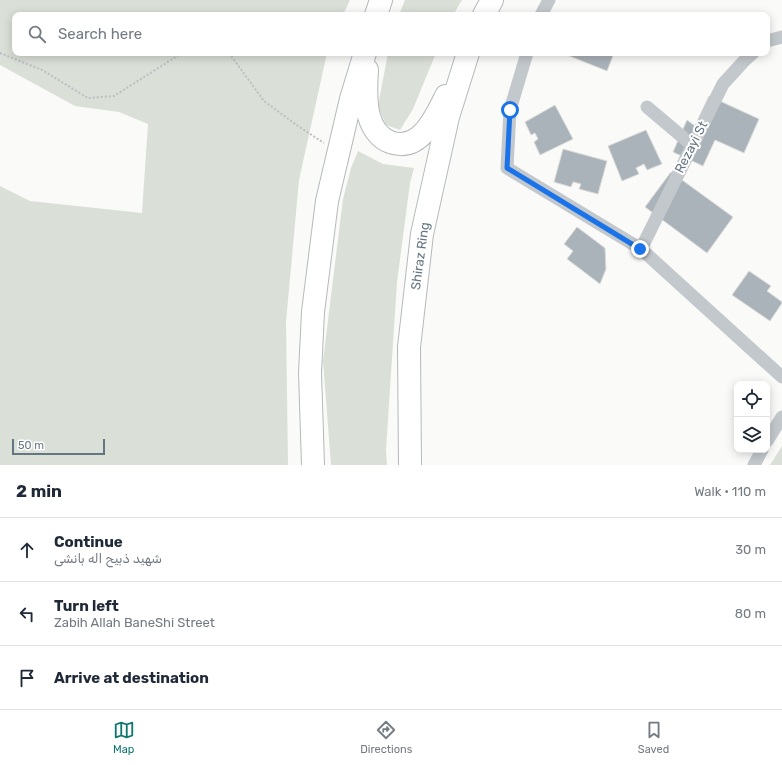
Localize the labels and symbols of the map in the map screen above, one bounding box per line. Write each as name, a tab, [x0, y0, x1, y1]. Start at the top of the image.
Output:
route start	[501, 101, 519, 119]
street label: Rezayi St	[672, 119, 710, 175]
street label: Shiraz Ring	[408, 221, 433, 291]
route end	[631, 240, 649, 258]
scale bar	[12, 437, 105, 456]

